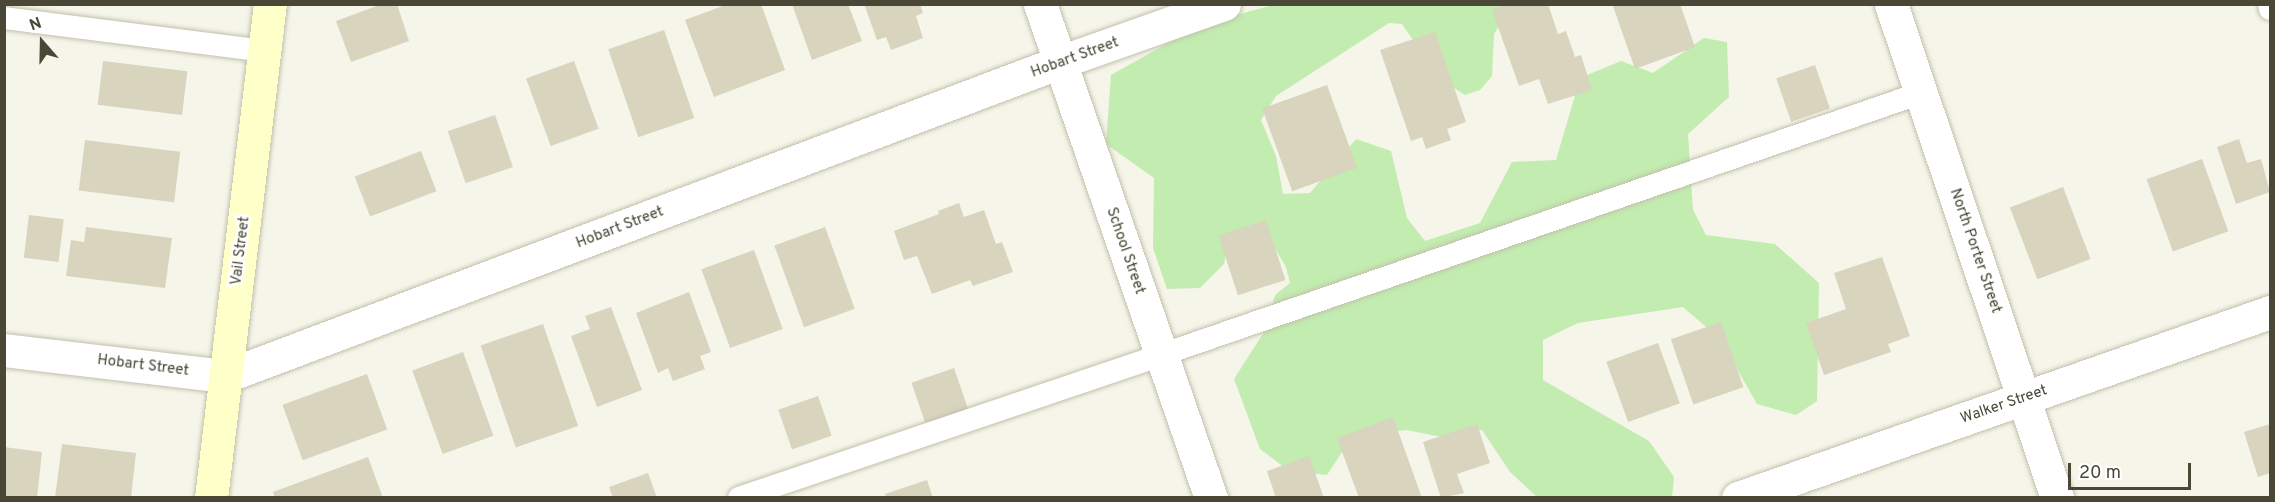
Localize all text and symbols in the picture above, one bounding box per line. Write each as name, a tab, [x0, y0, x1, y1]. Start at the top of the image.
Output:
north arrow	[12, 12, 72, 72]
text: N	[27, 14, 45, 36]
street label: Hobart Street	[1029, 34, 1121, 82]
street label: North Porter Street	[1945, 186, 2005, 316]
street label: Hobart Street	[574, 203, 666, 253]
street label: School Street	[1102, 205, 1148, 297]
street label: Vail Street	[228, 216, 254, 286]
street label: Hobart Street	[96, 351, 190, 381]
street label: Walker Street	[1958, 382, 2050, 428]
scale bar	[2071, 451, 2194, 489]
text: 20 m	[2079, 462, 2121, 485]

